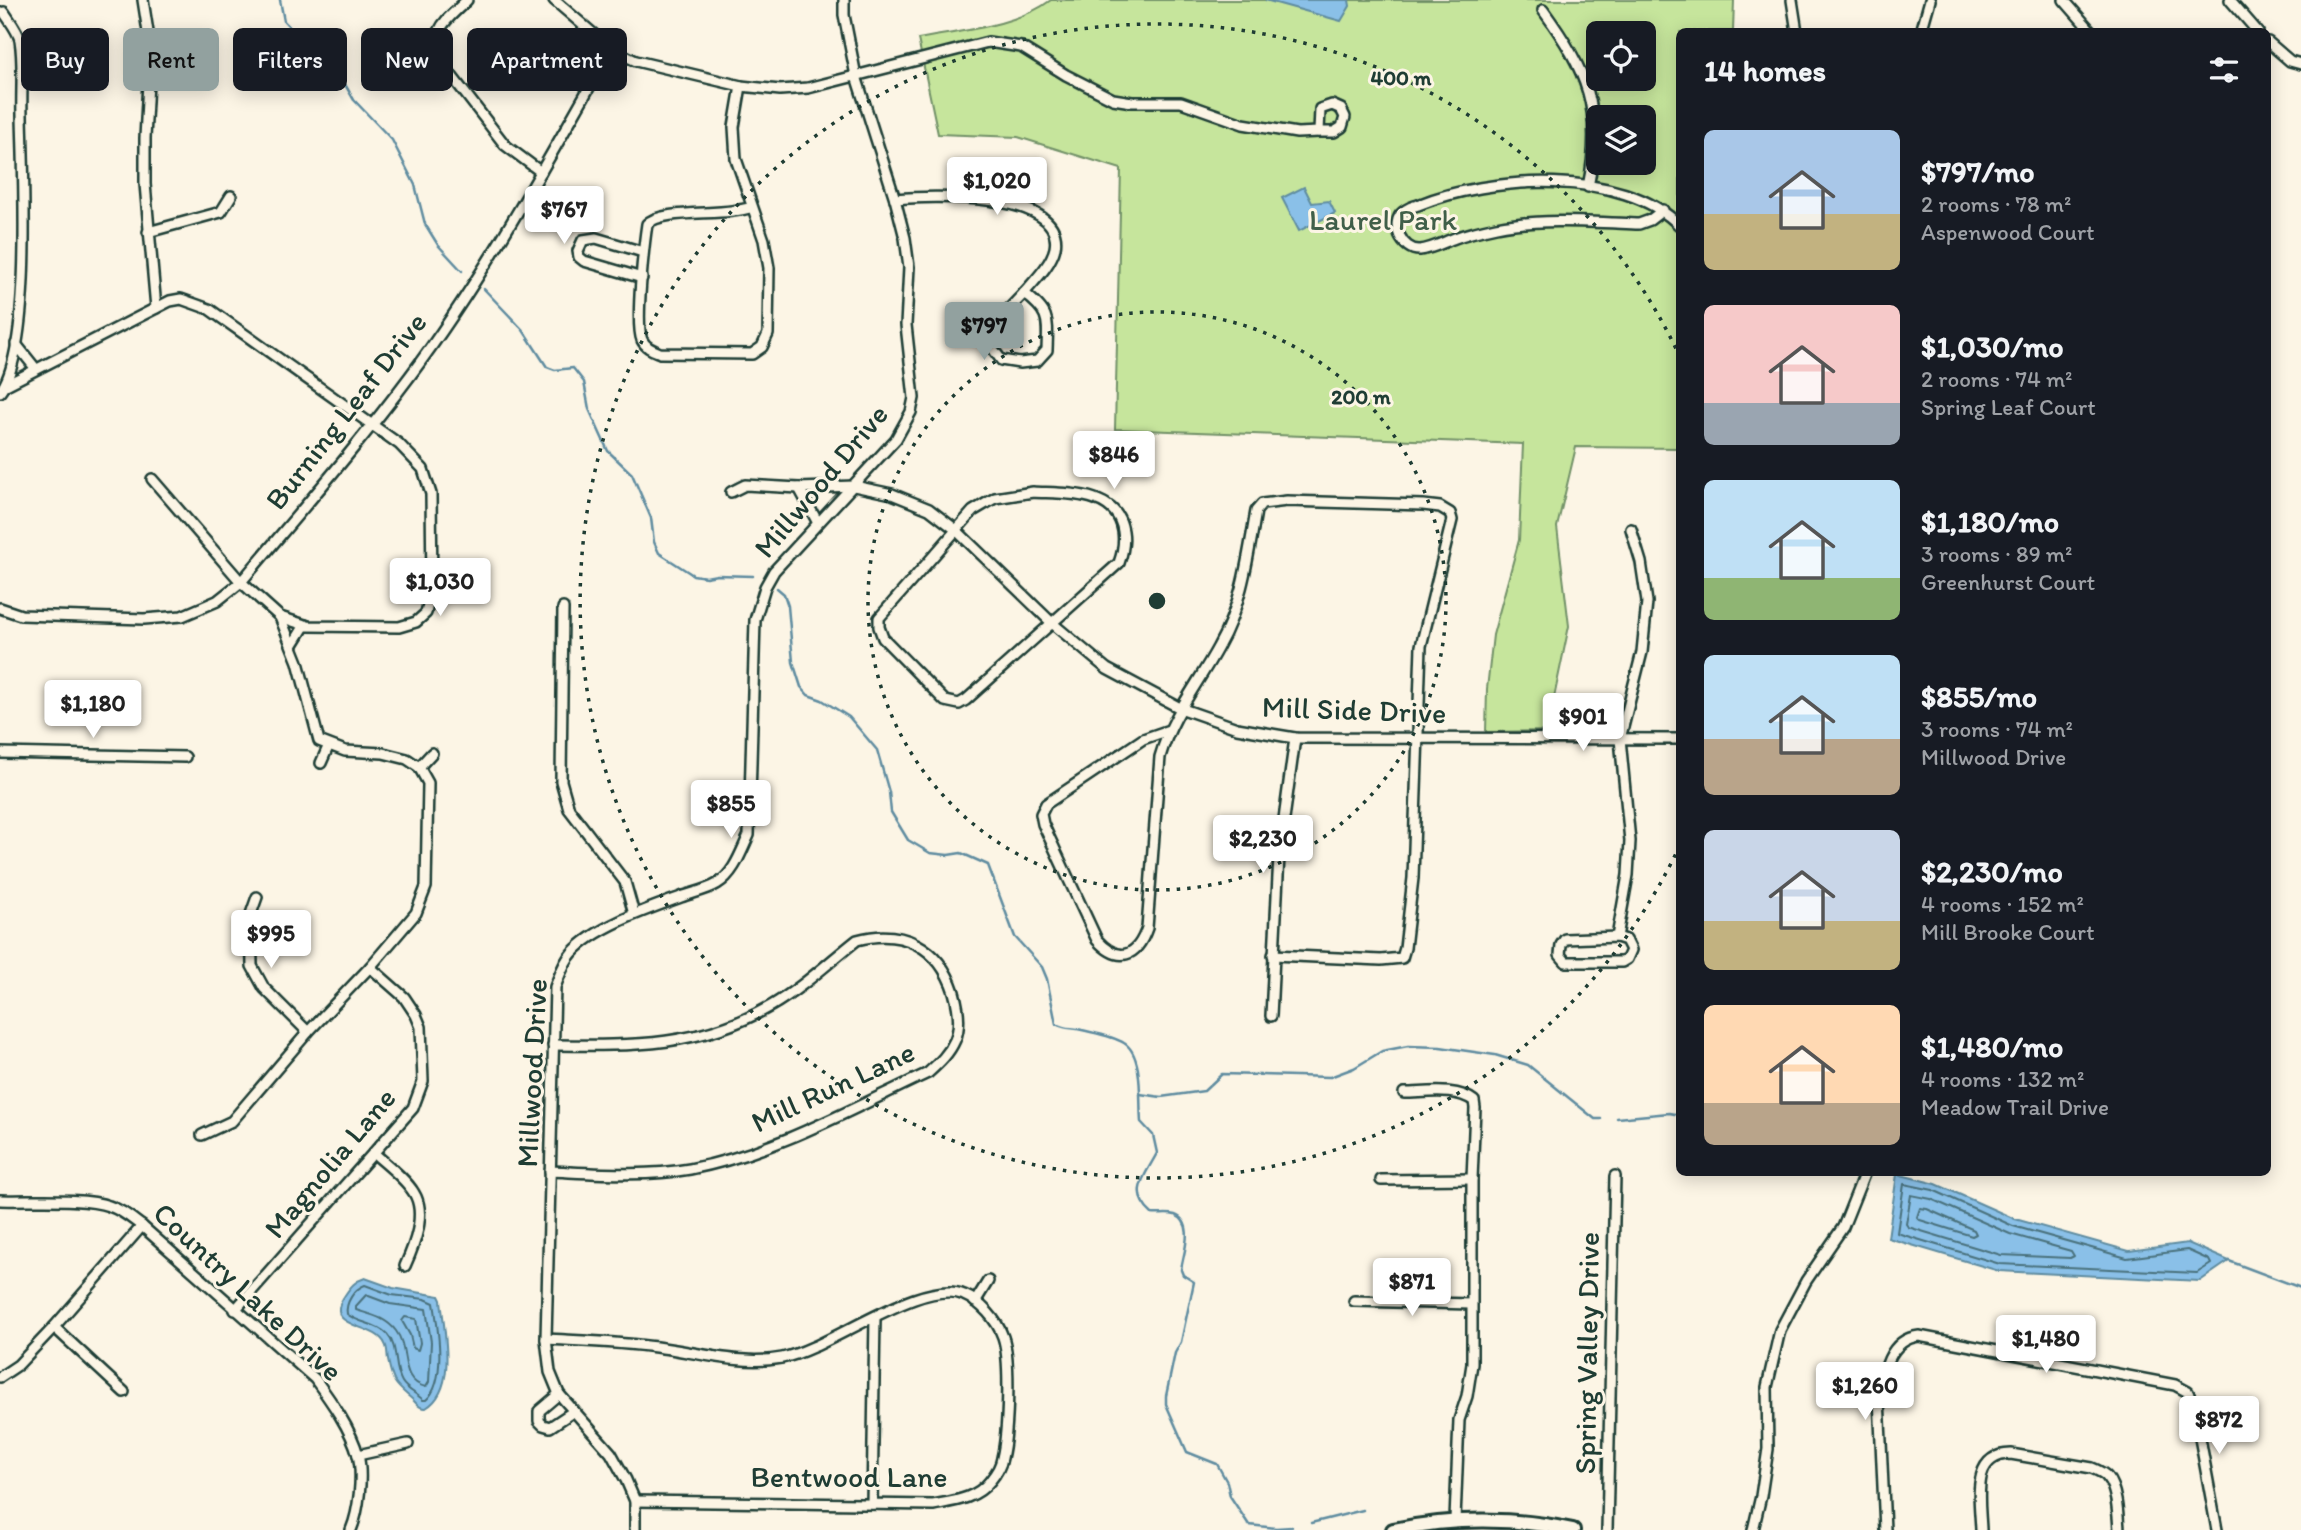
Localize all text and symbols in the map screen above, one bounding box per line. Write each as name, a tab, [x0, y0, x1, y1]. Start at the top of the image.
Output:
map controls	[1586, 21, 1656, 175]
button: locate	[1586, 21, 1656, 91]
chip: Buy	[21, 28, 109, 91]
chip: Rent	[123, 28, 219, 91]
chip: Filters	[233, 28, 347, 91]
chip: New	[361, 28, 453, 91]
chip: Apartment	[467, 28, 627, 91]
icon: filters	[2205, 51, 2243, 89]
text: 14 homes	[1704, 52, 1826, 89]
text: 400 m	[1371, 65, 1432, 90]
button: layers	[1586, 105, 1656, 175]
text: $797/mo	[1921, 153, 2035, 190]
pin: $1,020	[940, 158, 1054, 217]
icon: home	[1760, 158, 1844, 242]
text: $1,020	[963, 166, 1031, 194]
pin: $767	[523, 187, 605, 246]
text: 2 rooms · 78 m²	[1921, 190, 2071, 218]
text: $767	[541, 195, 587, 223]
park label: Laurel Park	[1309, 201, 1457, 238]
text: Aspenwood Court	[1921, 218, 2095, 246]
pin: $797	[943, 302, 1025, 362]
street label: Burning Leaf Drive	[257, 304, 434, 517]
text: $797	[961, 311, 1007, 339]
text: $1,030/mo	[1921, 328, 2064, 365]
icon: home	[1760, 333, 1844, 417]
text: 2 rooms · 74 m²	[1921, 365, 2073, 393]
text: 200 m	[1331, 384, 1391, 409]
text: Spring Leaf Court	[1921, 393, 2096, 421]
street label: Millwood Drive	[746, 396, 896, 565]
pin: $846	[1073, 432, 1155, 491]
text: $846	[1089, 440, 1139, 468]
text: $1,180/mo	[1921, 503, 2059, 540]
icon: home	[1760, 508, 1844, 592]
text: 3 rooms · 89 m²	[1921, 540, 2072, 568]
pin: $1,030	[383, 558, 497, 618]
text: $1,030	[406, 567, 474, 595]
text: Greenhurst Court	[1921, 568, 2095, 596]
centre of rings	[1145, 589, 1169, 613]
text: $855/mo	[1921, 678, 2037, 715]
pin: $1,180	[36, 680, 150, 740]
icon: home	[1760, 683, 1844, 767]
street label: Mill Side Drive	[1261, 688, 1447, 731]
text: $1,180	[60, 689, 126, 717]
pin: $901	[1542, 694, 1624, 753]
text: $901	[1559, 702, 1607, 730]
text: 3 rooms · 74 m²	[1921, 715, 2073, 743]
text: Millwood Drive	[1921, 743, 2066, 771]
pin: $855	[690, 780, 772, 840]
text: $855	[707, 789, 755, 817]
pin: $2,230	[1206, 816, 1320, 875]
text: $2,230	[1229, 824, 1297, 852]
text: $2,230/mo	[1921, 853, 2063, 890]
icon: home	[1760, 858, 1844, 942]
text: 4 rooms · 152 m²	[1921, 890, 2084, 918]
pin: $995	[230, 911, 312, 970]
text: Mill Brooke Court	[1921, 918, 2095, 946]
text: $995	[247, 919, 295, 947]
street label: Millwood Drive	[508, 977, 555, 1169]
text: $1,480/mo	[1921, 1028, 2063, 1065]
street label: Mill Run Lane	[745, 1033, 920, 1140]
icon: home	[1760, 1033, 1844, 1117]
text: 4 rooms · 132 m²	[1921, 1065, 2084, 1093]
street label: Magnolia Lane	[256, 1080, 403, 1246]
text: Meadow Trail Drive	[1921, 1093, 2109, 1121]
street label: Country Lake Drive	[146, 1194, 351, 1389]
street label: Spring Valley Drive	[1566, 1231, 1607, 1475]
pin: $871	[1371, 1258, 1453, 1318]
text: $871	[1389, 1267, 1435, 1295]
pin: $1,480	[1989, 1316, 2103, 1375]
text: $1,480	[2012, 1324, 2080, 1352]
pin: $1,260	[1808, 1362, 1922, 1422]
text: $1,260	[1832, 1371, 1898, 1399]
pin: $872	[2178, 1396, 2260, 1456]
text: $872	[2195, 1405, 2243, 1433]
street label: Bentwood Lane	[750, 1458, 948, 1495]

